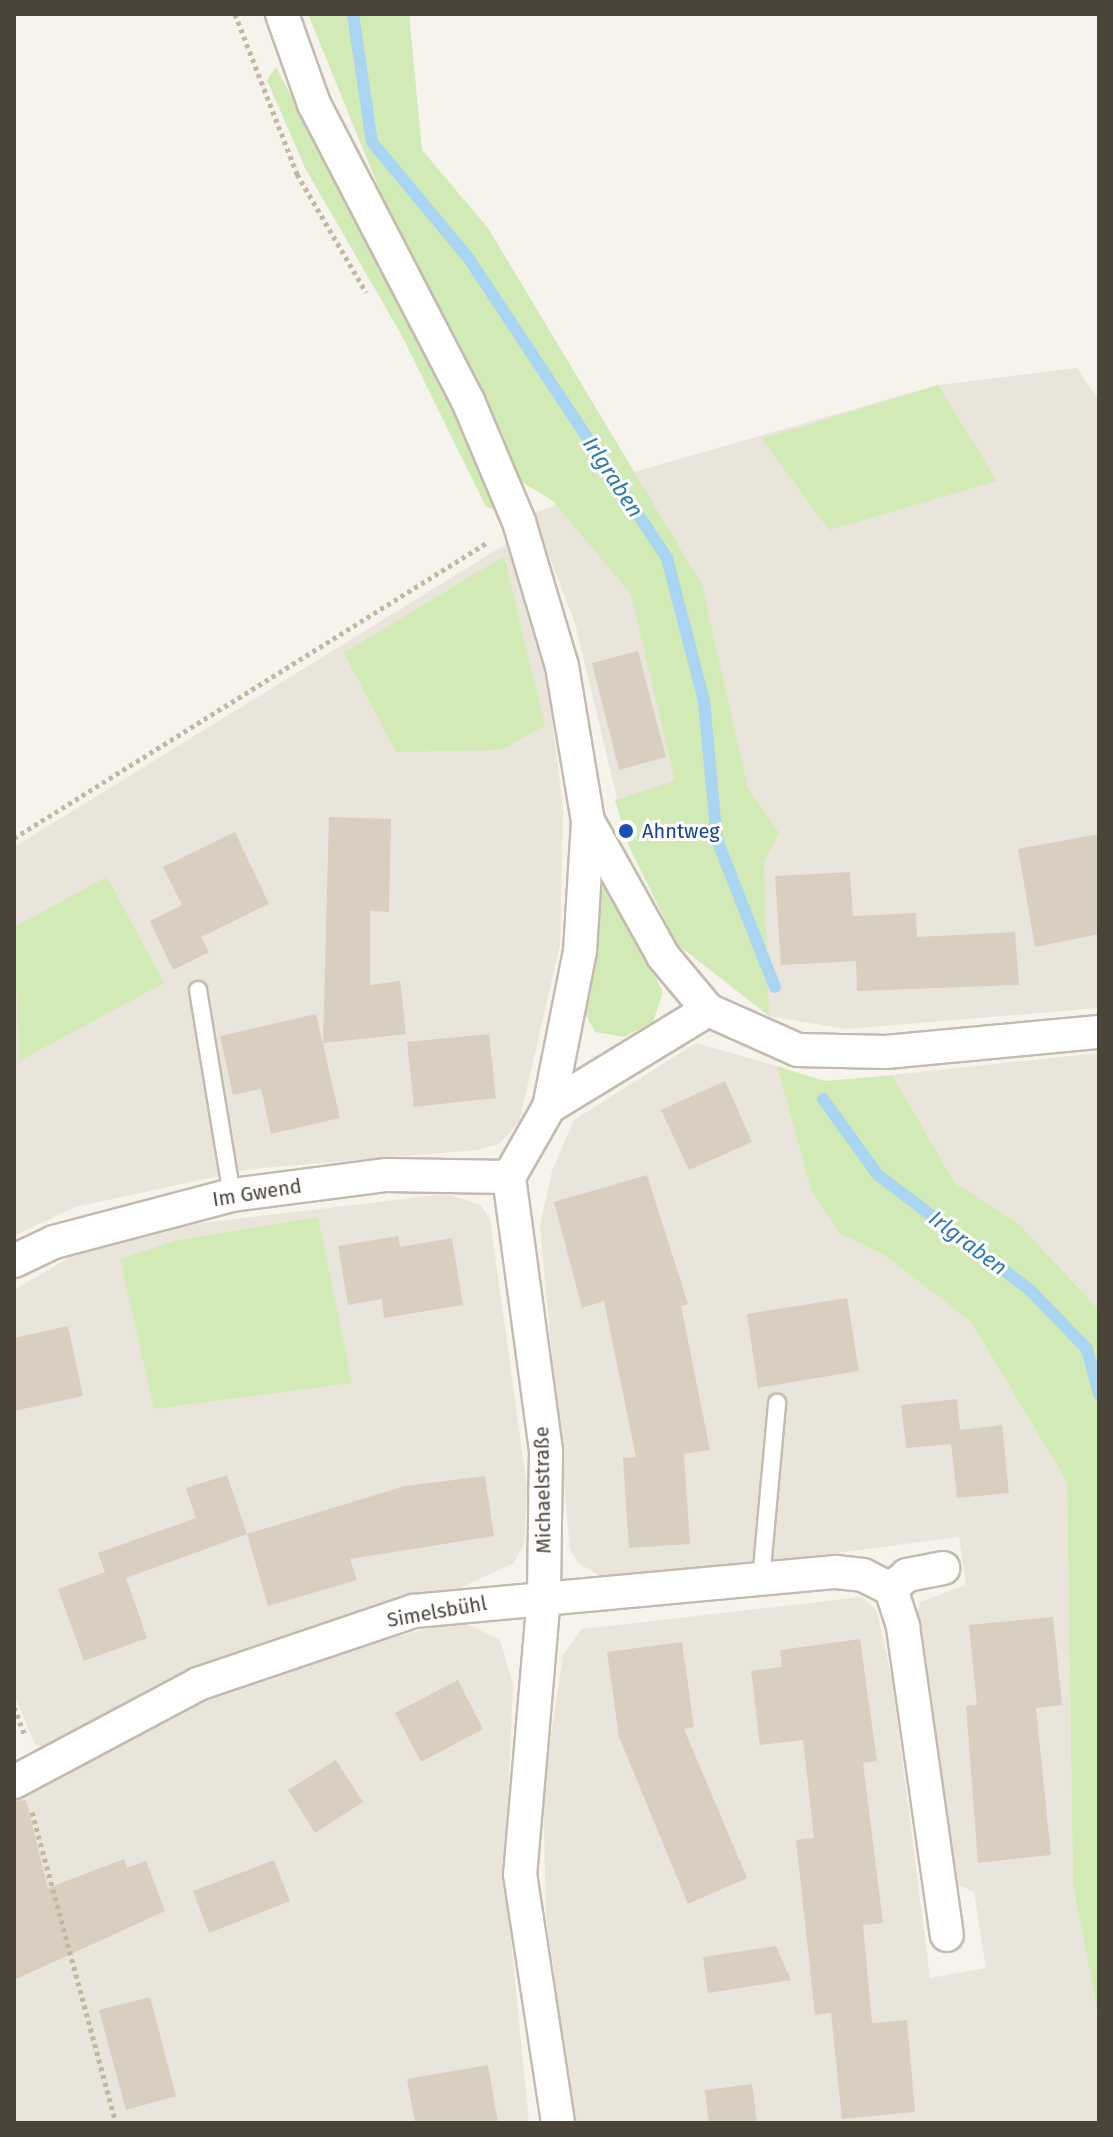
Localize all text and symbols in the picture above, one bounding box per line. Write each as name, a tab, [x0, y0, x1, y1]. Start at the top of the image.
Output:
water label: Irlgraben	[577, 432, 649, 522]
place label: Ahntweg	[642, 819, 720, 843]
marker: Ahntweg	[617, 822, 635, 840]
street label: Im Gwend	[211, 1174, 303, 1212]
water label: Irlgraben	[924, 1205, 1012, 1281]
street label: Michaelstraße	[530, 1426, 556, 1554]
street label: Simelsbühl	[385, 1591, 489, 1633]

